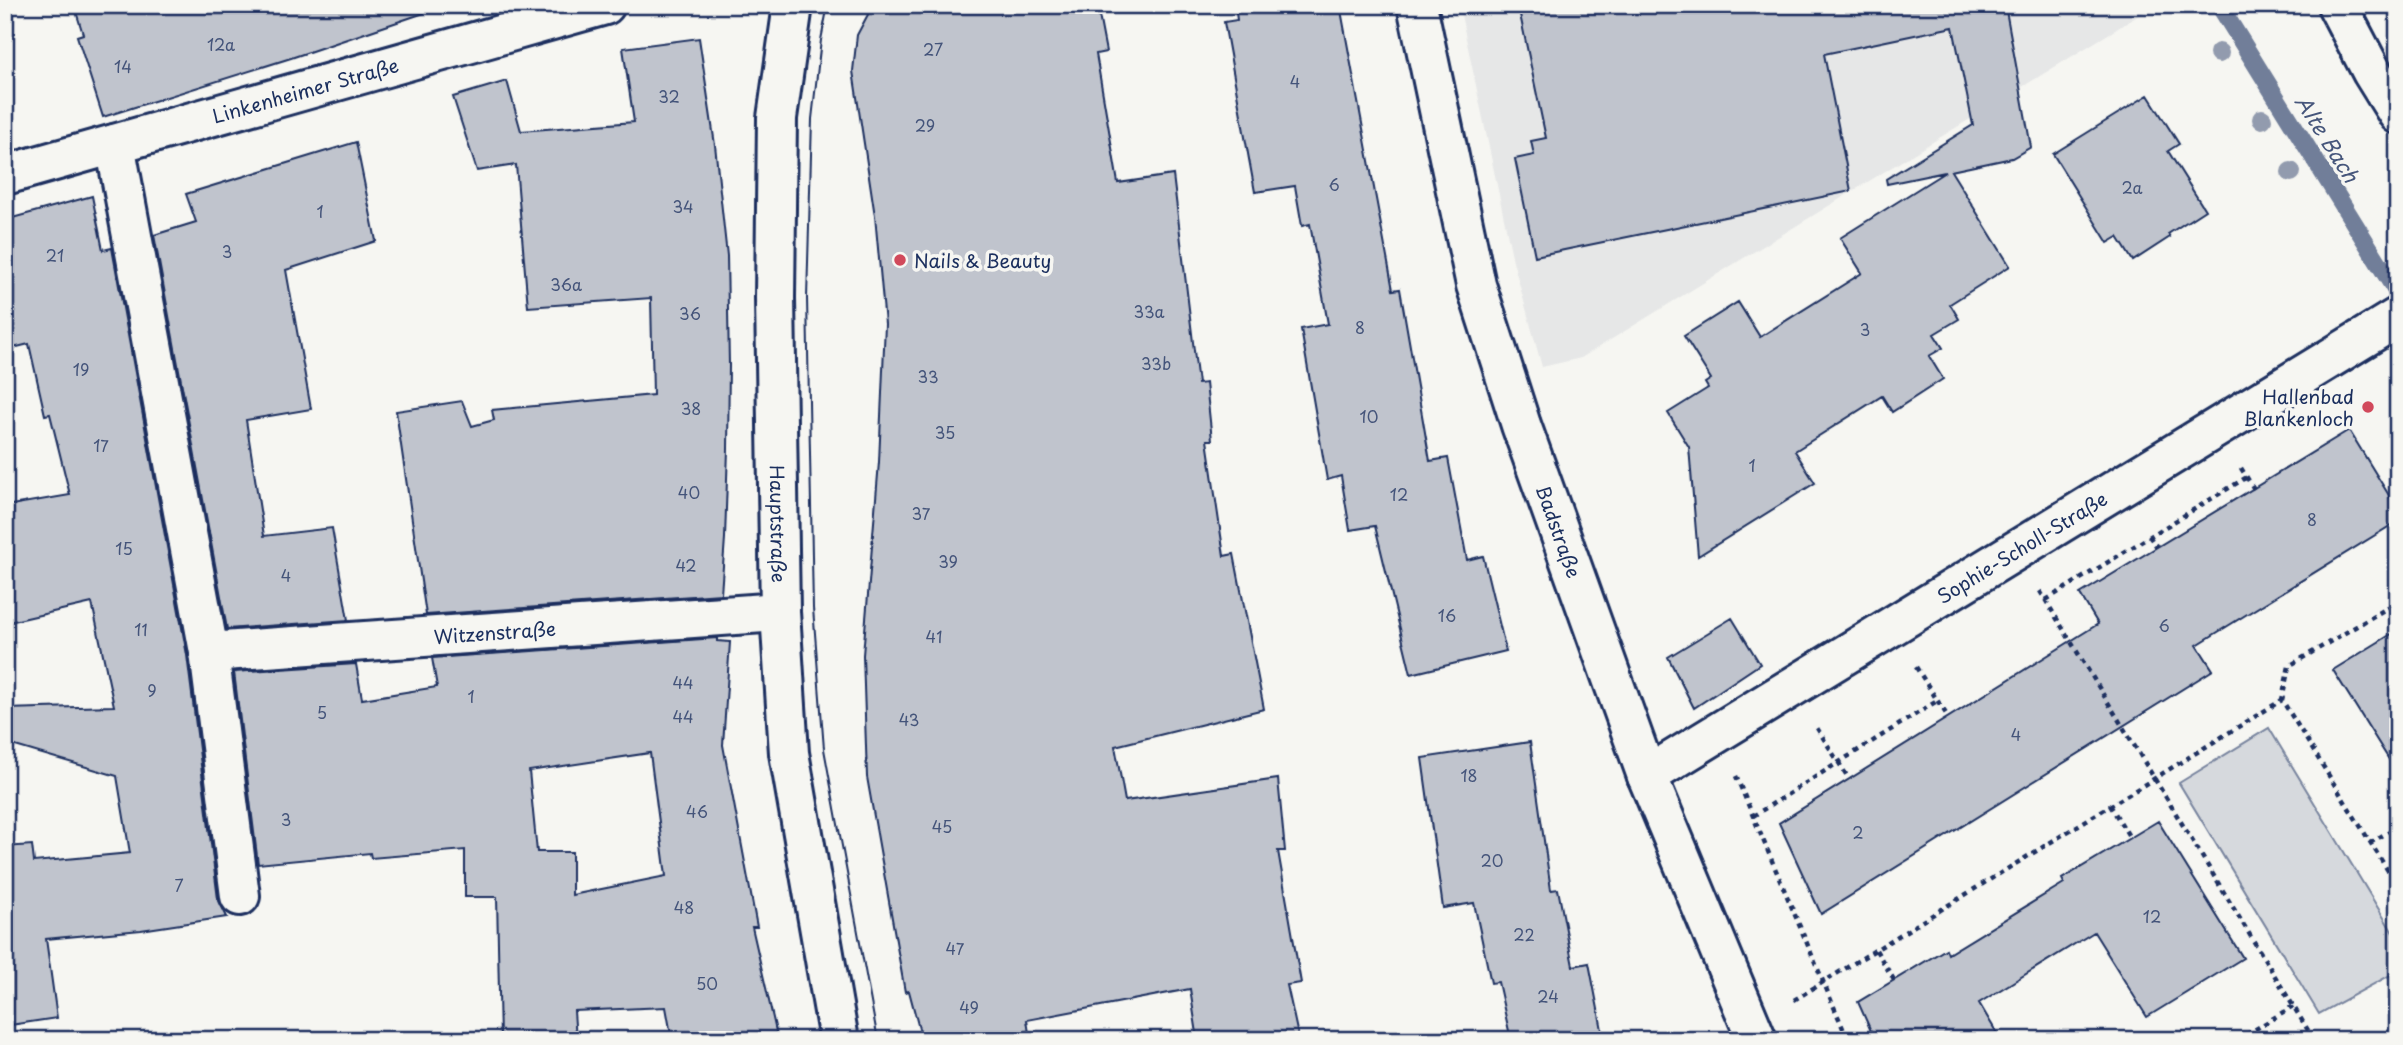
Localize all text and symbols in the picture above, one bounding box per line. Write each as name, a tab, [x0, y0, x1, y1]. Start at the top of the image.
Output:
house number: 12a	[207, 32, 235, 56]
house number: 27	[923, 37, 943, 61]
street label: Linkenheimer Straße	[209, 50, 402, 130]
house number: 14	[114, 54, 132, 78]
house number: 4	[1290, 69, 1300, 93]
house number: 32	[658, 84, 680, 108]
water label: Alte Bach	[2288, 88, 2368, 189]
house number: 29	[915, 113, 935, 137]
house number: 6	[1328, 172, 1340, 196]
house number: 2a	[2122, 175, 2143, 199]
house number: 34	[672, 194, 694, 218]
house number: 1	[316, 199, 324, 223]
house number: 3	[222, 239, 232, 263]
house number: 21	[46, 243, 64, 267]
place label: Nails & Beauty	[914, 246, 1051, 274]
marker: Nails & Beauty	[892, 252, 908, 268]
house number: 36a	[550, 272, 582, 296]
house number: 33a	[1134, 299, 1165, 323]
house number: 36	[679, 301, 701, 325]
house number: 8	[1355, 315, 1365, 339]
house number: 3	[1860, 317, 1870, 341]
house number: 33b	[1141, 351, 1171, 375]
house number: 19	[73, 357, 89, 381]
house number: 33	[917, 364, 939, 388]
place label: Hallenbad Blankenloch	[2243, 382, 2354, 432]
house number: 38	[681, 396, 701, 420]
marker: Hallenbad Blankenloch	[2360, 399, 2376, 415]
house number: 10	[1360, 404, 1378, 428]
house number: 35	[935, 420, 955, 444]
house number: 17	[93, 433, 109, 457]
house number: 1	[1748, 453, 1756, 477]
street label: Hauptstraße	[764, 465, 794, 583]
house number: 40	[678, 480, 700, 504]
street label: Badstraße	[1530, 481, 1589, 581]
house number: 12	[1390, 482, 1408, 506]
street label: Sophie-Scholl-Straße	[1931, 484, 2112, 610]
house number: 37	[912, 501, 931, 525]
house number: 8	[2307, 507, 2317, 531]
house number: 15	[115, 536, 133, 560]
house number: 39	[938, 549, 958, 573]
house number: 42	[675, 553, 697, 577]
house number: 4	[281, 563, 291, 587]
house number: 16	[1438, 603, 1456, 627]
house number: 6	[2158, 613, 2170, 637]
street label: Witzenstraße	[433, 614, 557, 650]
house number: 11	[134, 617, 148, 641]
house number: 41	[926, 624, 942, 648]
house number: 44	[672, 670, 694, 694]
house number: 9	[147, 678, 157, 702]
house number: 1	[467, 684, 475, 708]
house number: 5	[317, 700, 327, 724]
house number: 44	[672, 704, 694, 728]
house number: 43	[899, 707, 919, 731]
house number: 4	[2011, 722, 2021, 746]
house number: 18	[1460, 763, 1478, 787]
house number: 46	[686, 799, 708, 823]
house number: 3	[281, 807, 291, 831]
house number: 45	[932, 814, 952, 838]
house number: 2	[1852, 820, 1864, 844]
house number: 20	[1481, 848, 1503, 872]
house number: 7	[174, 873, 184, 897]
house number: 48	[674, 895, 694, 919]
house number: 12	[2143, 904, 2161, 928]
house number: 22	[1513, 922, 1535, 946]
house number: 47	[946, 936, 965, 960]
house number: 50	[696, 971, 718, 995]
house number: 24	[1537, 984, 1559, 1008]
house number: 49	[959, 995, 979, 1019]

